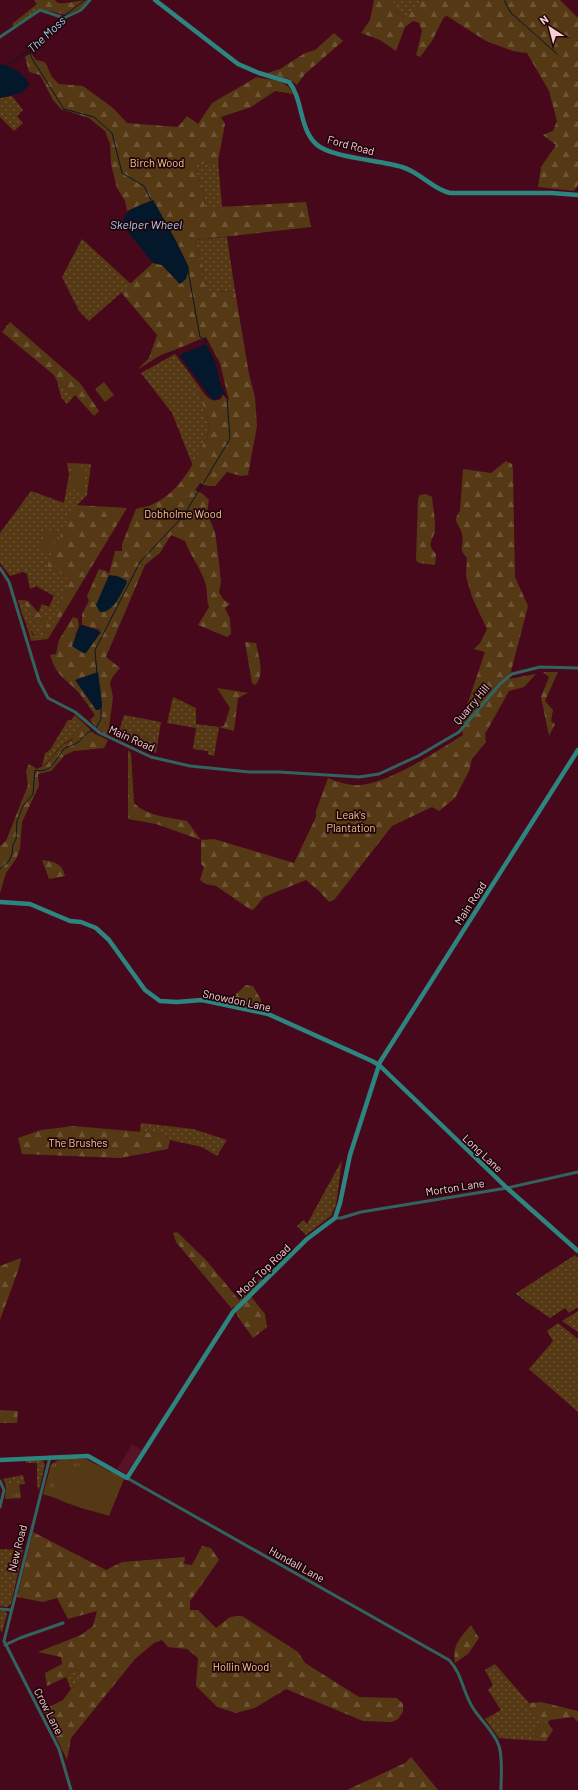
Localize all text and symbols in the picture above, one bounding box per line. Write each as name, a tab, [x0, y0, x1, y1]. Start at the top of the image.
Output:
north arrow	[530, 8, 570, 48]
text: N	[537, 12, 551, 27]
water label: The Moss	[24, 13, 68, 55]
street label: Ford Road	[326, 132, 376, 158]
park label: Birch Wood	[130, 156, 184, 169]
water label: Skelper Wheel	[110, 217, 182, 231]
park label: Dobholme Wood	[144, 507, 222, 520]
street label: Quarry Hill	[450, 681, 492, 727]
street label: Main Road	[107, 722, 157, 754]
park label: Leak's Plantation	[327, 808, 376, 834]
street label: Main Road	[451, 879, 489, 927]
street label: Snowdon Lane	[202, 986, 272, 1014]
street label: Long Lane	[460, 1131, 506, 1175]
park label: The Brushes	[48, 1136, 108, 1149]
street label: Morton Lane	[425, 1176, 486, 1198]
street label: Moor Top Road	[233, 1241, 293, 1299]
street label: New Road	[5, 1523, 29, 1573]
street label: Hundall Lane	[267, 1543, 327, 1585]
park label: Hollin Wood	[213, 1660, 269, 1673]
street label: Crow Lane	[32, 1686, 66, 1736]

